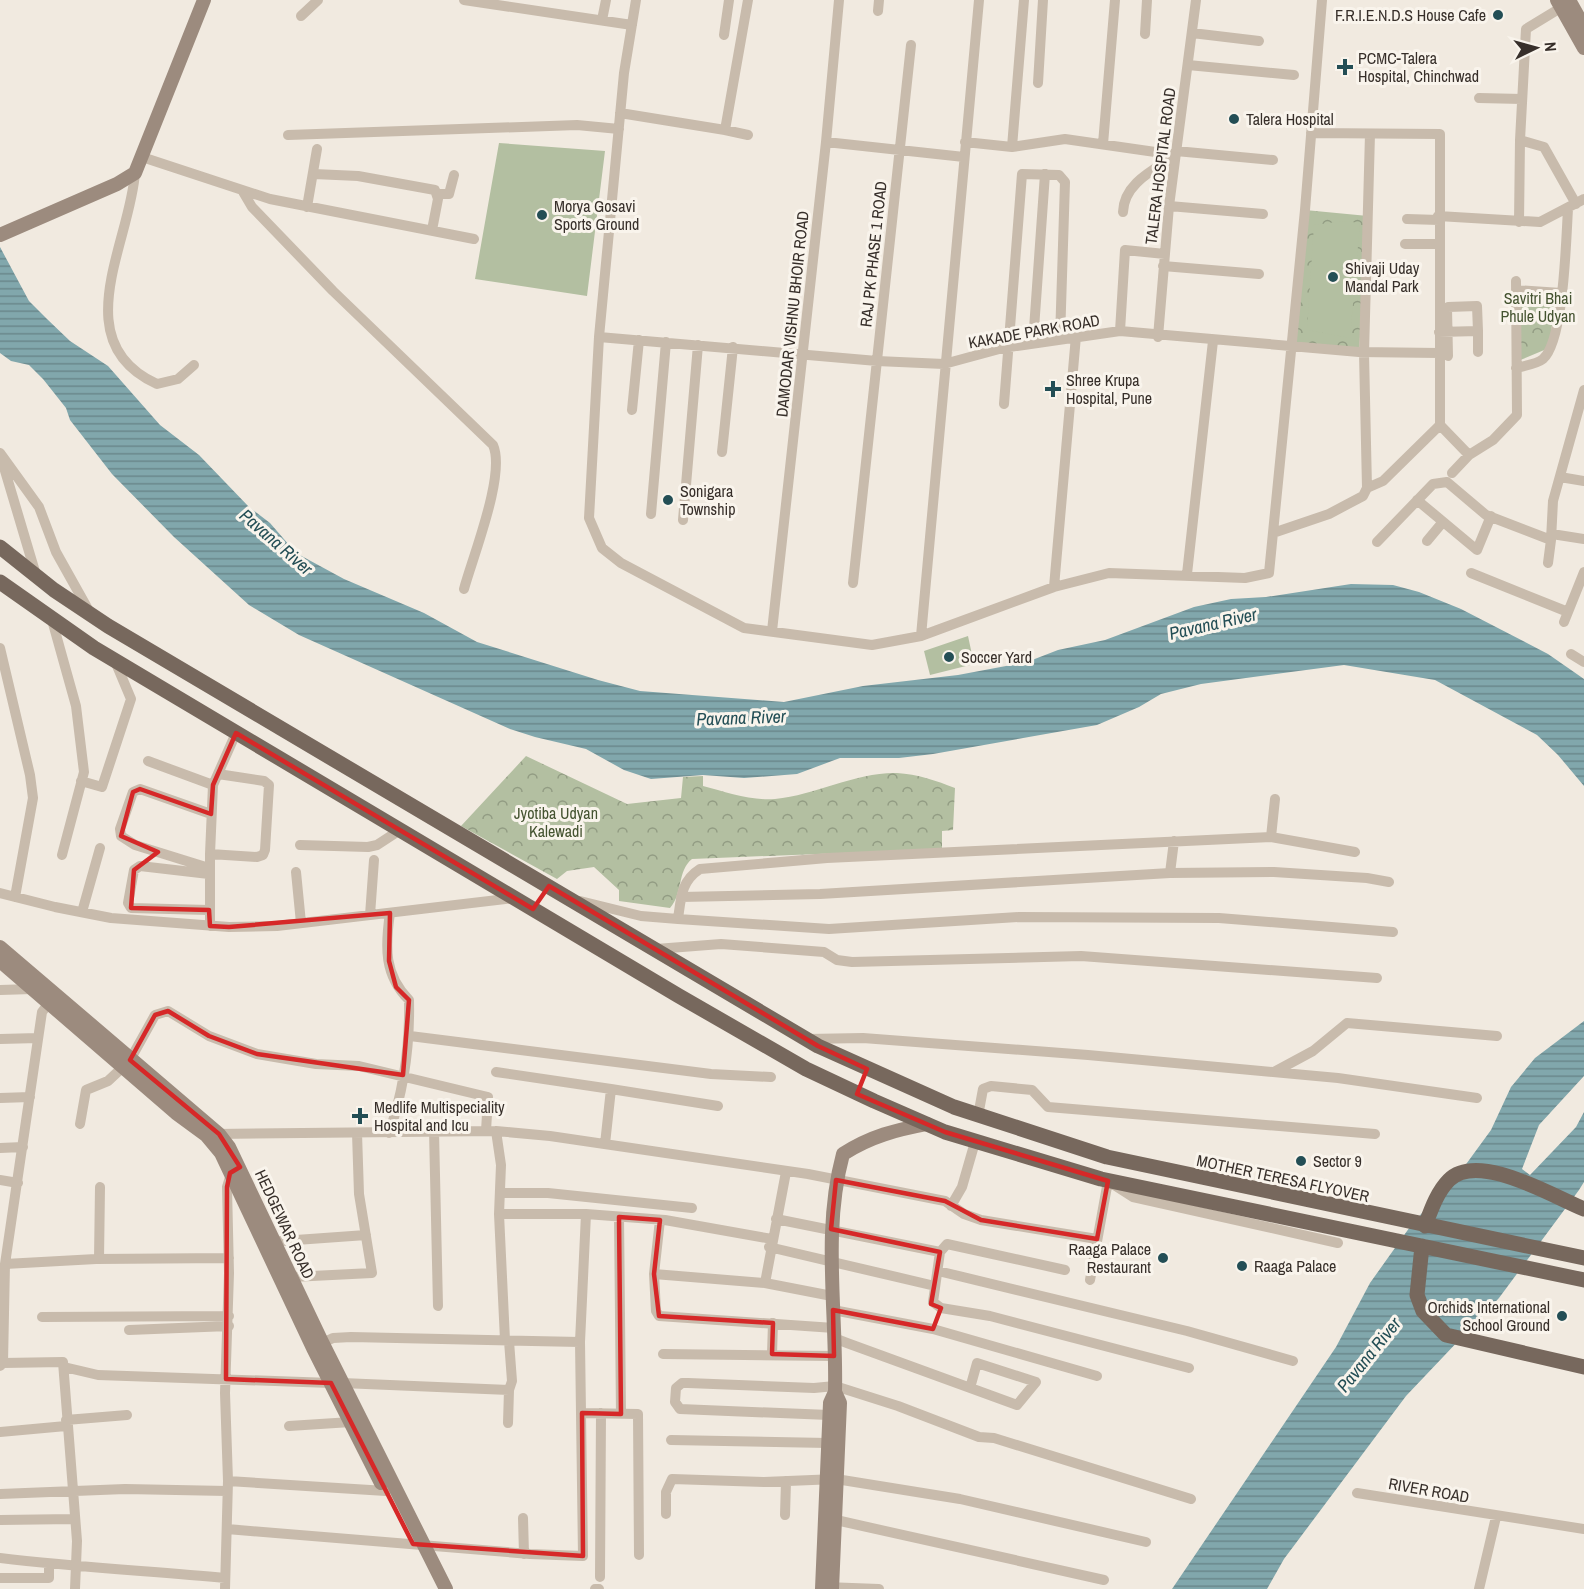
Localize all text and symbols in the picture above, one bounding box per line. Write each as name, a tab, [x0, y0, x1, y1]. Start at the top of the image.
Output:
place label: F.R.I.E.N.D.S House Cafe	[1335, 4, 1486, 26]
marker: F.R.I.E.N.D.S House Cafe	[1491, 8, 1505, 22]
north arrow	[1506, 18, 1566, 78]
text: N	[1540, 41, 1562, 52]
place label: PCMC-Talera Hospital, Chinchwad	[1358, 47, 1479, 87]
marker: PCMC-Talera Hospital, Chinchwad	[1336, 58, 1354, 76]
street label: TALERA HOSPITAL ROAD	[1139, 86, 1181, 246]
place label: Talera Hospital	[1246, 108, 1334, 130]
marker: Talera Hospital	[1227, 112, 1241, 126]
street label: RAJ PK PHASE 1 ROAD	[854, 180, 892, 328]
place label: Morya Gosavi Sports Ground	[554, 195, 639, 235]
marker: Morya Gosavi Sports Ground	[535, 208, 549, 222]
street label: DAMODAR VISHNU BHOIR ROAD	[770, 210, 814, 418]
place label: Shivaji Uday Mandal Park	[1345, 257, 1420, 297]
marker: Shivaji Uday Mandal Park	[1326, 270, 1340, 284]
park label: Savitri Bhai Phule Udyan	[1500, 287, 1576, 327]
street label: KAKADE PARK ROAD	[967, 309, 1101, 353]
place label: Shree Krupa Hospital, Pune	[1066, 369, 1152, 409]
marker: Shree Krupa Hospital, Pune	[1044, 380, 1062, 398]
place label: Sonigara Township	[680, 480, 735, 520]
marker: Sonigara Township	[661, 493, 675, 507]
water label: Pavana River	[234, 503, 319, 581]
water label: Pavana River	[1167, 601, 1260, 646]
place label: Soccer Yard	[961, 646, 1032, 668]
marker: Soccer Yard	[942, 650, 956, 664]
water label: Pavana River	[696, 703, 787, 732]
park label: Jyotiba Udyan Kalewadi	[514, 802, 598, 842]
place label: Medlife Multispeciality Hospital and Icu	[374, 1096, 505, 1136]
marker: Medlife Multispeciality Hospital and Icu	[351, 1107, 369, 1125]
street label: MOTHER TERESA FLYOVER	[1195, 1149, 1372, 1207]
place label: Sector 9	[1313, 1150, 1362, 1172]
marker: Sector 9	[1294, 1154, 1308, 1168]
street label: HEDGEWAR ROAD	[250, 1166, 320, 1282]
place label: Raaga Palace Restaurant	[1069, 1238, 1151, 1278]
marker: Raaga Palace Restaurant	[1156, 1251, 1170, 1265]
place label: Raaga Palace	[1254, 1255, 1336, 1277]
marker: Raaga Palace	[1235, 1259, 1249, 1273]
place label: Orchids International School Ground	[1427, 1296, 1550, 1336]
marker: Orchids International School Ground	[1555, 1309, 1569, 1323]
water label: Pavana River	[1331, 1311, 1407, 1397]
street label: RIVER ROAD	[1387, 1472, 1471, 1508]

